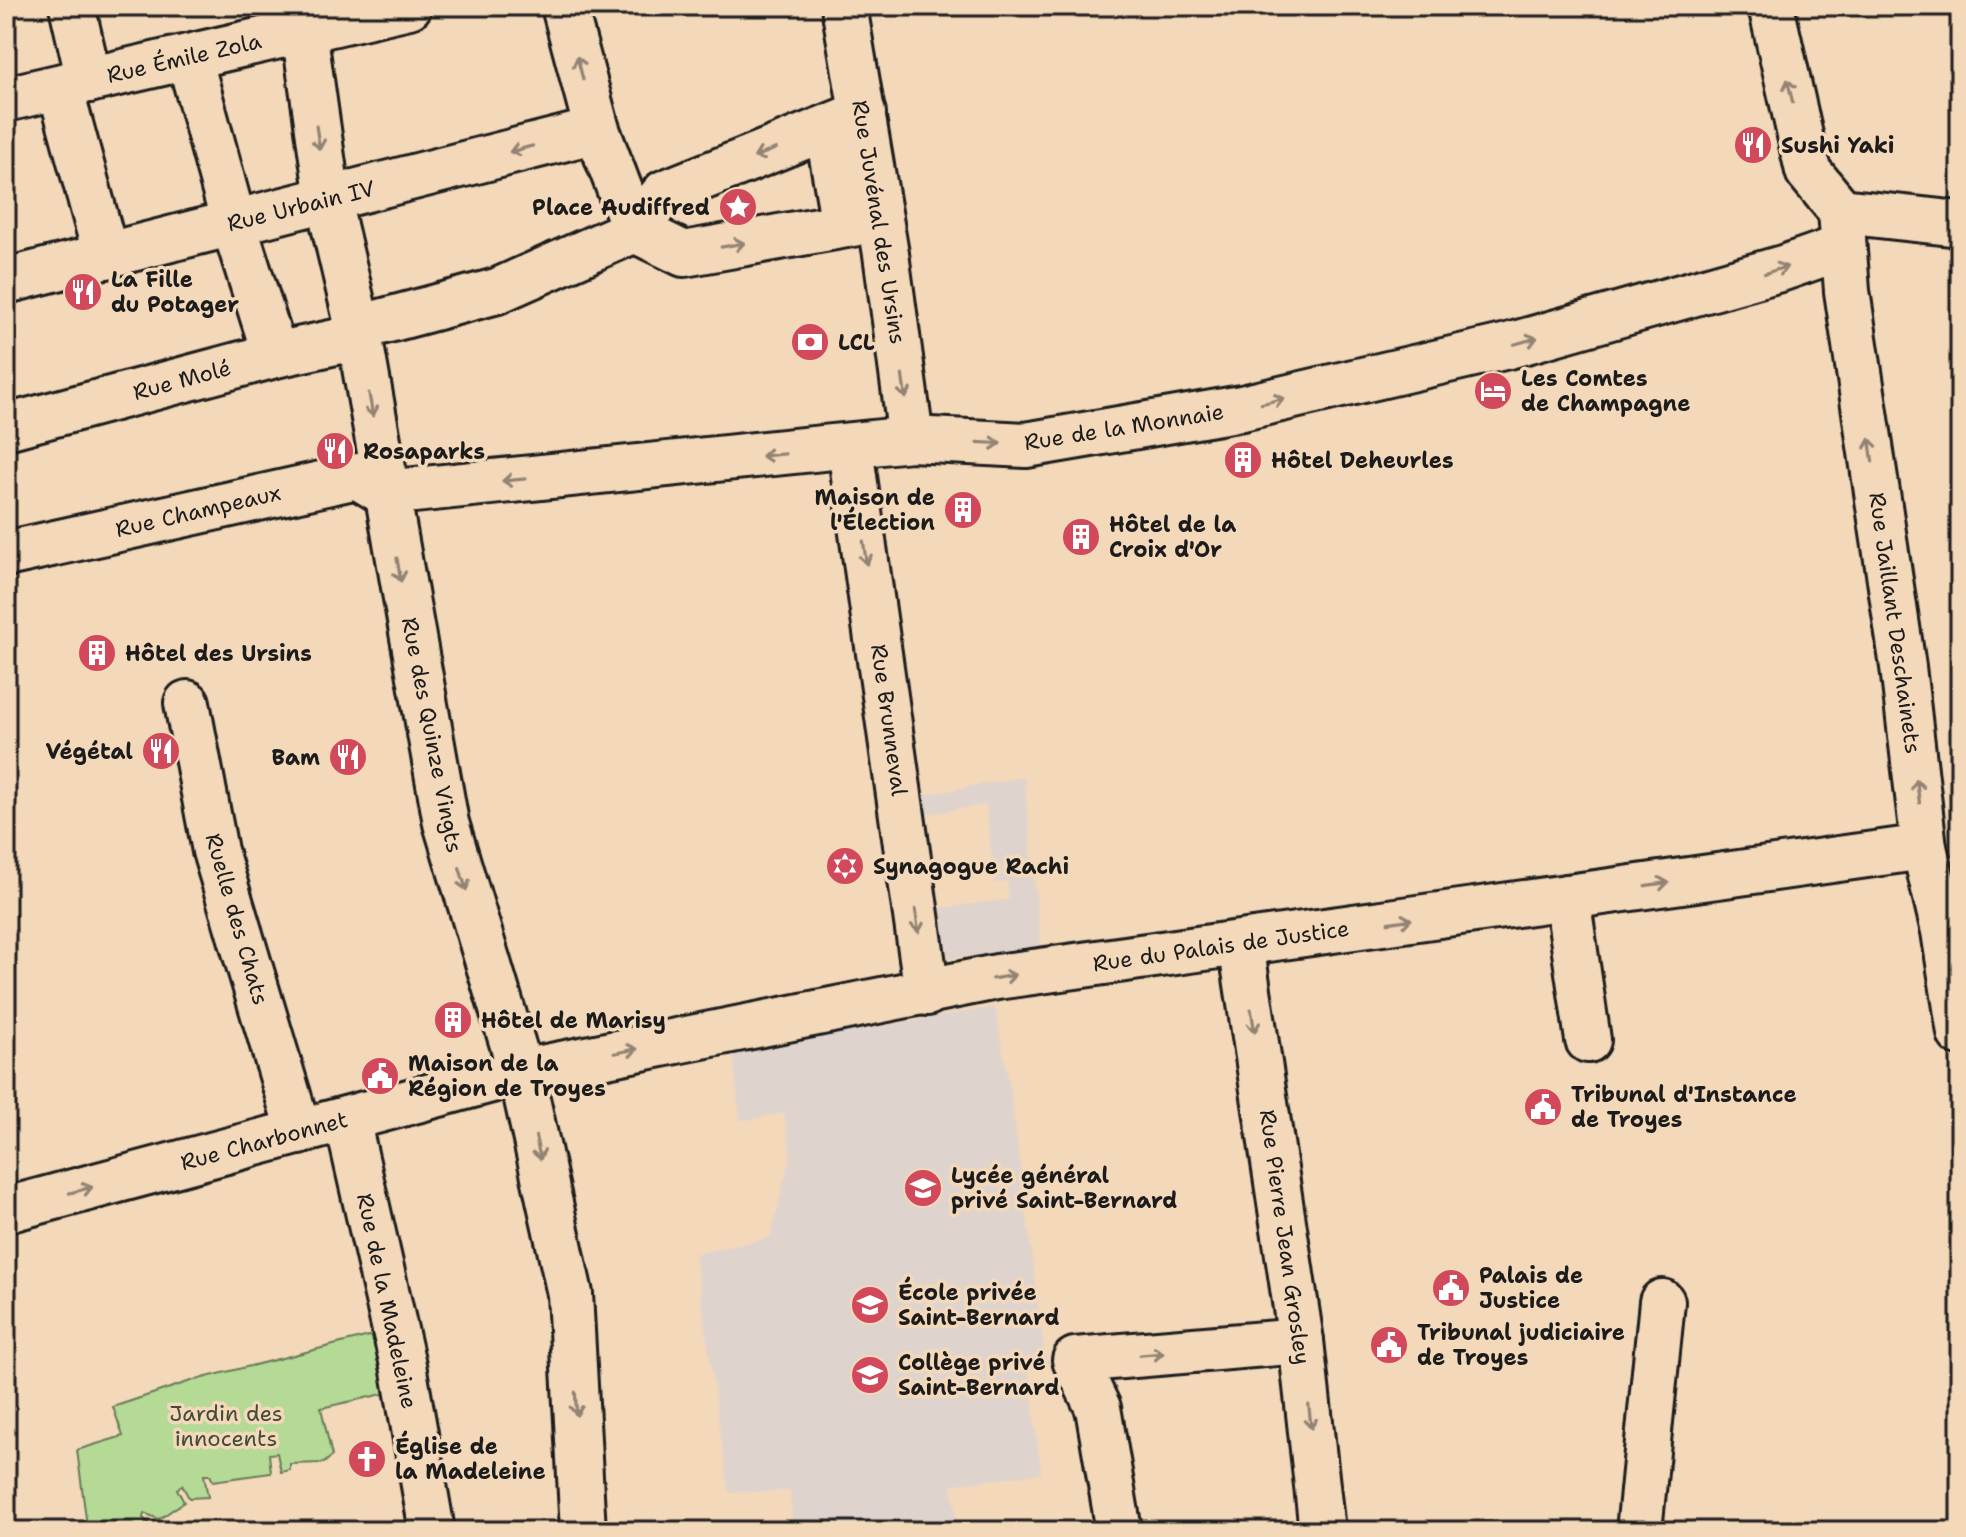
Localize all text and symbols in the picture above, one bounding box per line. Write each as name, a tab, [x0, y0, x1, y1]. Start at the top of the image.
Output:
street label: Rue Émile Zola	[104, 26, 264, 90]
one-way arrow	[572, 55, 587, 81]
one-way arrow	[1782, 79, 1797, 104]
street label: Rue Juvénal des Ursins	[845, 98, 913, 346]
restaurant icon: Sushi Yaki	[1732, 124, 1774, 166]
one-way arrow	[311, 125, 326, 151]
place label: Sushi Yaki	[1781, 131, 1895, 160]
one-way arrow	[509, 143, 534, 158]
one-way arrow	[753, 146, 778, 161]
street label: Rue Urbain IV	[224, 174, 378, 238]
place icon: Place Audiffred	[717, 186, 759, 228]
place label: Place Audiffred	[532, 193, 710, 222]
one-way arrow	[720, 236, 745, 251]
one-way arrow	[1763, 262, 1788, 276]
place label: La Fille du Potager	[111, 265, 239, 319]
restaurant icon: La Fille du Potager	[62, 271, 104, 313]
bank icon: LCL	[789, 321, 831, 363]
place label: LCL	[838, 328, 875, 357]
one-way arrow	[1513, 333, 1538, 347]
street label: Rue Molé	[130, 353, 234, 407]
place label: Les Comtes de Champagne	[1521, 364, 1690, 418]
hotel icon: Les Comtes de Champagne	[1472, 370, 1514, 412]
one-way arrow	[897, 374, 912, 399]
one-way arrow	[364, 391, 379, 417]
one-way arrow	[1260, 393, 1285, 408]
street label: Rue de la Monnaie	[1022, 397, 1226, 457]
restaurant icon: Rosaparks	[314, 430, 356, 472]
one-way arrow	[975, 435, 1002, 450]
place label: Rosaparks	[363, 437, 485, 466]
one-way arrow	[1863, 438, 1878, 463]
building icon: Hôtel Deheurles	[1222, 439, 1264, 481]
place label: Hôtel Deheurles	[1271, 446, 1454, 475]
one-way arrow	[760, 448, 786, 463]
one-way arrow	[501, 473, 528, 488]
street label: Rue Champeaux	[113, 478, 283, 544]
place label: Maison de l'Élection	[815, 483, 935, 537]
building icon: Maison de l'Élection	[942, 489, 984, 531]
street label: Rue Jaillant Deschainets	[1862, 490, 1928, 756]
place label: Hôtel de la Croix d'Or	[1109, 510, 1236, 564]
building icon: Hôtel de la Croix d'Or	[1060, 516, 1102, 558]
one-way arrow	[858, 540, 873, 565]
one-way arrow	[393, 557, 408, 582]
street label: Rue des Quinze Vingts	[395, 615, 469, 855]
building icon: Hôtel des Ursins	[76, 632, 118, 674]
place label: Hôtel des Ursins	[125, 639, 312, 668]
street label: Rue Brunneval	[864, 642, 914, 798]
restaurant icon: Végétal	[140, 730, 182, 772]
restaurant icon: Bam	[327, 736, 369, 778]
place label: Végétal	[45, 737, 133, 766]
place label: Bam	[271, 743, 320, 772]
one-way arrow	[1910, 778, 1925, 805]
street label: Ruelle des Chats	[199, 830, 275, 1008]
synagogue icon: Synagogue Rachi	[824, 845, 866, 887]
place label: Synagogue Rachi	[873, 852, 1069, 881]
one-way arrow	[457, 866, 471, 891]
one-way arrow	[1644, 876, 1669, 891]
one-way arrow	[910, 908, 925, 933]
one-way arrow	[1387, 913, 1412, 928]
street label: Rue du Palais de Justice	[1091, 914, 1351, 978]
one-way arrow	[991, 968, 1016, 983]
building icon: Hôtel de Marisy	[432, 999, 474, 1041]
place label: Hôtel de Marisy	[481, 1006, 666, 1035]
one-way arrow	[1246, 1008, 1261, 1033]
one-way arrow	[612, 1043, 638, 1058]
place label: Maison de la Région de Troyes	[408, 1049, 606, 1103]
public building icon: Maison de la Région de Troyes	[359, 1055, 401, 1097]
place label: Tribunal d'Instance de Troyes	[1571, 1080, 1797, 1134]
public building icon: Tribunal d'Instance de Troyes	[1522, 1086, 1564, 1128]
street label: Rue Charbonnet	[177, 1105, 351, 1177]
street label: Rue Pierre Jean Grosley	[1253, 1108, 1317, 1366]
one-way arrow	[531, 1134, 546, 1160]
place label: Lycée général privé Saint-Bernard	[951, 1161, 1178, 1215]
school or university icon: Lycée général privé Saint-Bernard	[902, 1167, 944, 1209]
one-way arrow	[68, 1182, 94, 1197]
street label: Rue de la Madeleine	[350, 1191, 424, 1411]
place label: Palais de Justice	[1479, 1261, 1583, 1315]
public building icon: Palais de Justice	[1430, 1267, 1472, 1309]
place label: École privée Saint-Bernard	[898, 1276, 1060, 1332]
school or university icon: École privée Saint-Bernard	[849, 1284, 891, 1326]
place label: Tribunal judiciaire de Troyes	[1417, 1318, 1625, 1372]
public building icon: Tribunal judiciaire de Troyes	[1368, 1324, 1410, 1366]
one-way arrow	[1138, 1346, 1165, 1361]
place label: Collège privé Saint-Bernard	[898, 1348, 1060, 1402]
school or university icon: Collège privé Saint-Bernard	[849, 1354, 891, 1396]
one-way arrow	[569, 1390, 584, 1417]
park label: Jardin des innocents	[169, 1399, 283, 1453]
one-way arrow	[1302, 1403, 1317, 1430]
place label: Église de la Madeleine	[395, 1430, 546, 1486]
church icon: Église de la Madeleine	[346, 1438, 388, 1480]

